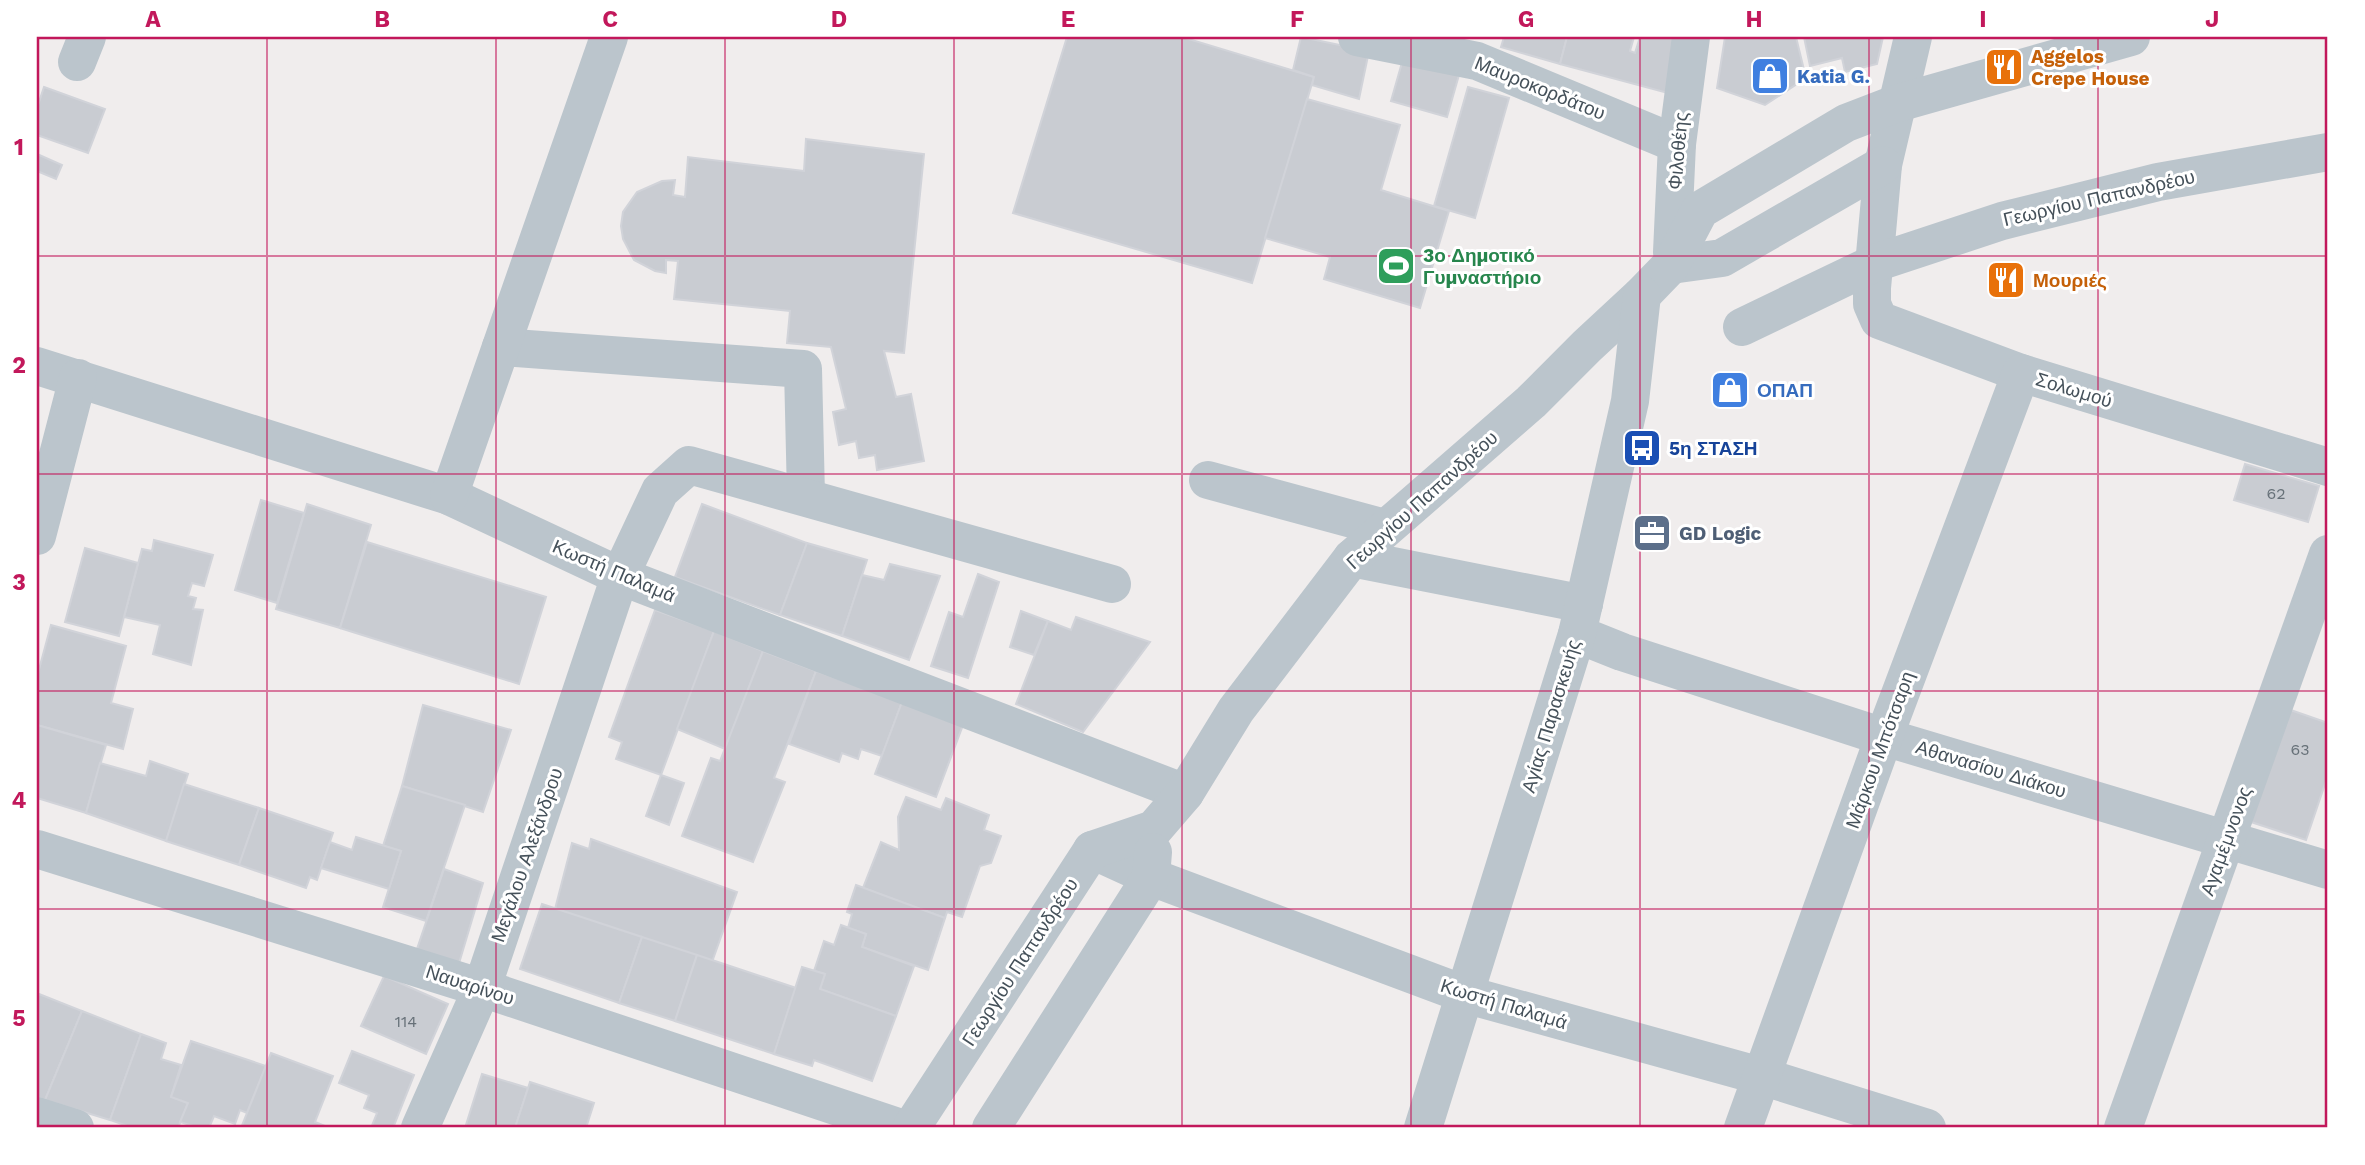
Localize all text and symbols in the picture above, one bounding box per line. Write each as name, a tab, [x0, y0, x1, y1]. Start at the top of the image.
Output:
text: A	[145, 6, 161, 33]
text: B	[374, 6, 390, 33]
text: C	[602, 6, 618, 33]
text: D	[831, 6, 847, 33]
text: E	[1061, 6, 1075, 33]
text: F	[1290, 6, 1304, 33]
text: G	[1518, 6, 1534, 33]
text: H	[1745, 6, 1763, 33]
text: I	[1979, 6, 1987, 33]
text: J	[2205, 6, 2219, 33]
place label: Aggelos Crepe House	[2031, 45, 2150, 90]
restaurant icon: Aggelos Crepe House	[1983, 46, 2025, 88]
street label: Μαυροκορδάτου	[1471, 51, 1609, 125]
shop icon: Katia G.	[1749, 55, 1791, 97]
place label: Katia G.	[1797, 65, 1870, 88]
street label: Φιλοθέης	[1663, 111, 1693, 191]
text: 1	[14, 134, 24, 161]
street label: Γεωργίου Παπανδρέου	[2001, 165, 2197, 231]
place label: 3ο Δημοτικό Γυμναστήριο	[1423, 244, 1541, 289]
sports icon: 3ο Δημοτικό Γυμναστήριο	[1375, 245, 1417, 287]
restaurant icon: Μουριές	[1985, 259, 2027, 301]
place label: Μουριές	[2033, 269, 2107, 292]
text: 2	[12, 352, 26, 379]
street label: Σολωμού	[2033, 367, 2115, 413]
shop icon: ΟΠΑΠ	[1709, 369, 1751, 411]
place label: ΟΠΑΠ	[1757, 379, 1813, 402]
street label: Γεωργίου Παπανδρέου	[1342, 426, 1502, 574]
bus stop icon: 5η ΣΤΑΣΗ	[1621, 427, 1663, 469]
place label: 5η ΣΤΑΣΗ	[1669, 437, 1758, 460]
house number: 62	[2266, 484, 2286, 503]
office icon: GD Logic	[1631, 512, 1673, 554]
place label: GD Logic	[1679, 522, 1762, 545]
street label: Κωστή Παλαμά	[549, 535, 679, 607]
text: 3	[12, 569, 26, 596]
street label: Αγίας Παρασκευής	[1517, 637, 1585, 795]
street label: Μάρκου Μπότσαρη	[1841, 668, 1919, 832]
street label: Αθανασίου Διάκου	[1913, 735, 2069, 803]
house number: 63	[2290, 740, 2310, 759]
street label: Μεγάλου Αλεξάνδρου	[486, 765, 568, 945]
street label: Αγαμέμνονος	[2196, 783, 2256, 899]
text: 4	[12, 787, 27, 814]
street label: Γεωργίου Παπανδρέου	[957, 874, 1083, 1050]
street label: Ναυαρίνου	[423, 960, 517, 1010]
street label: Κωστή Παλαμά	[1438, 974, 1570, 1034]
text: 5	[12, 1005, 26, 1032]
house number: 114	[395, 1012, 417, 1031]

